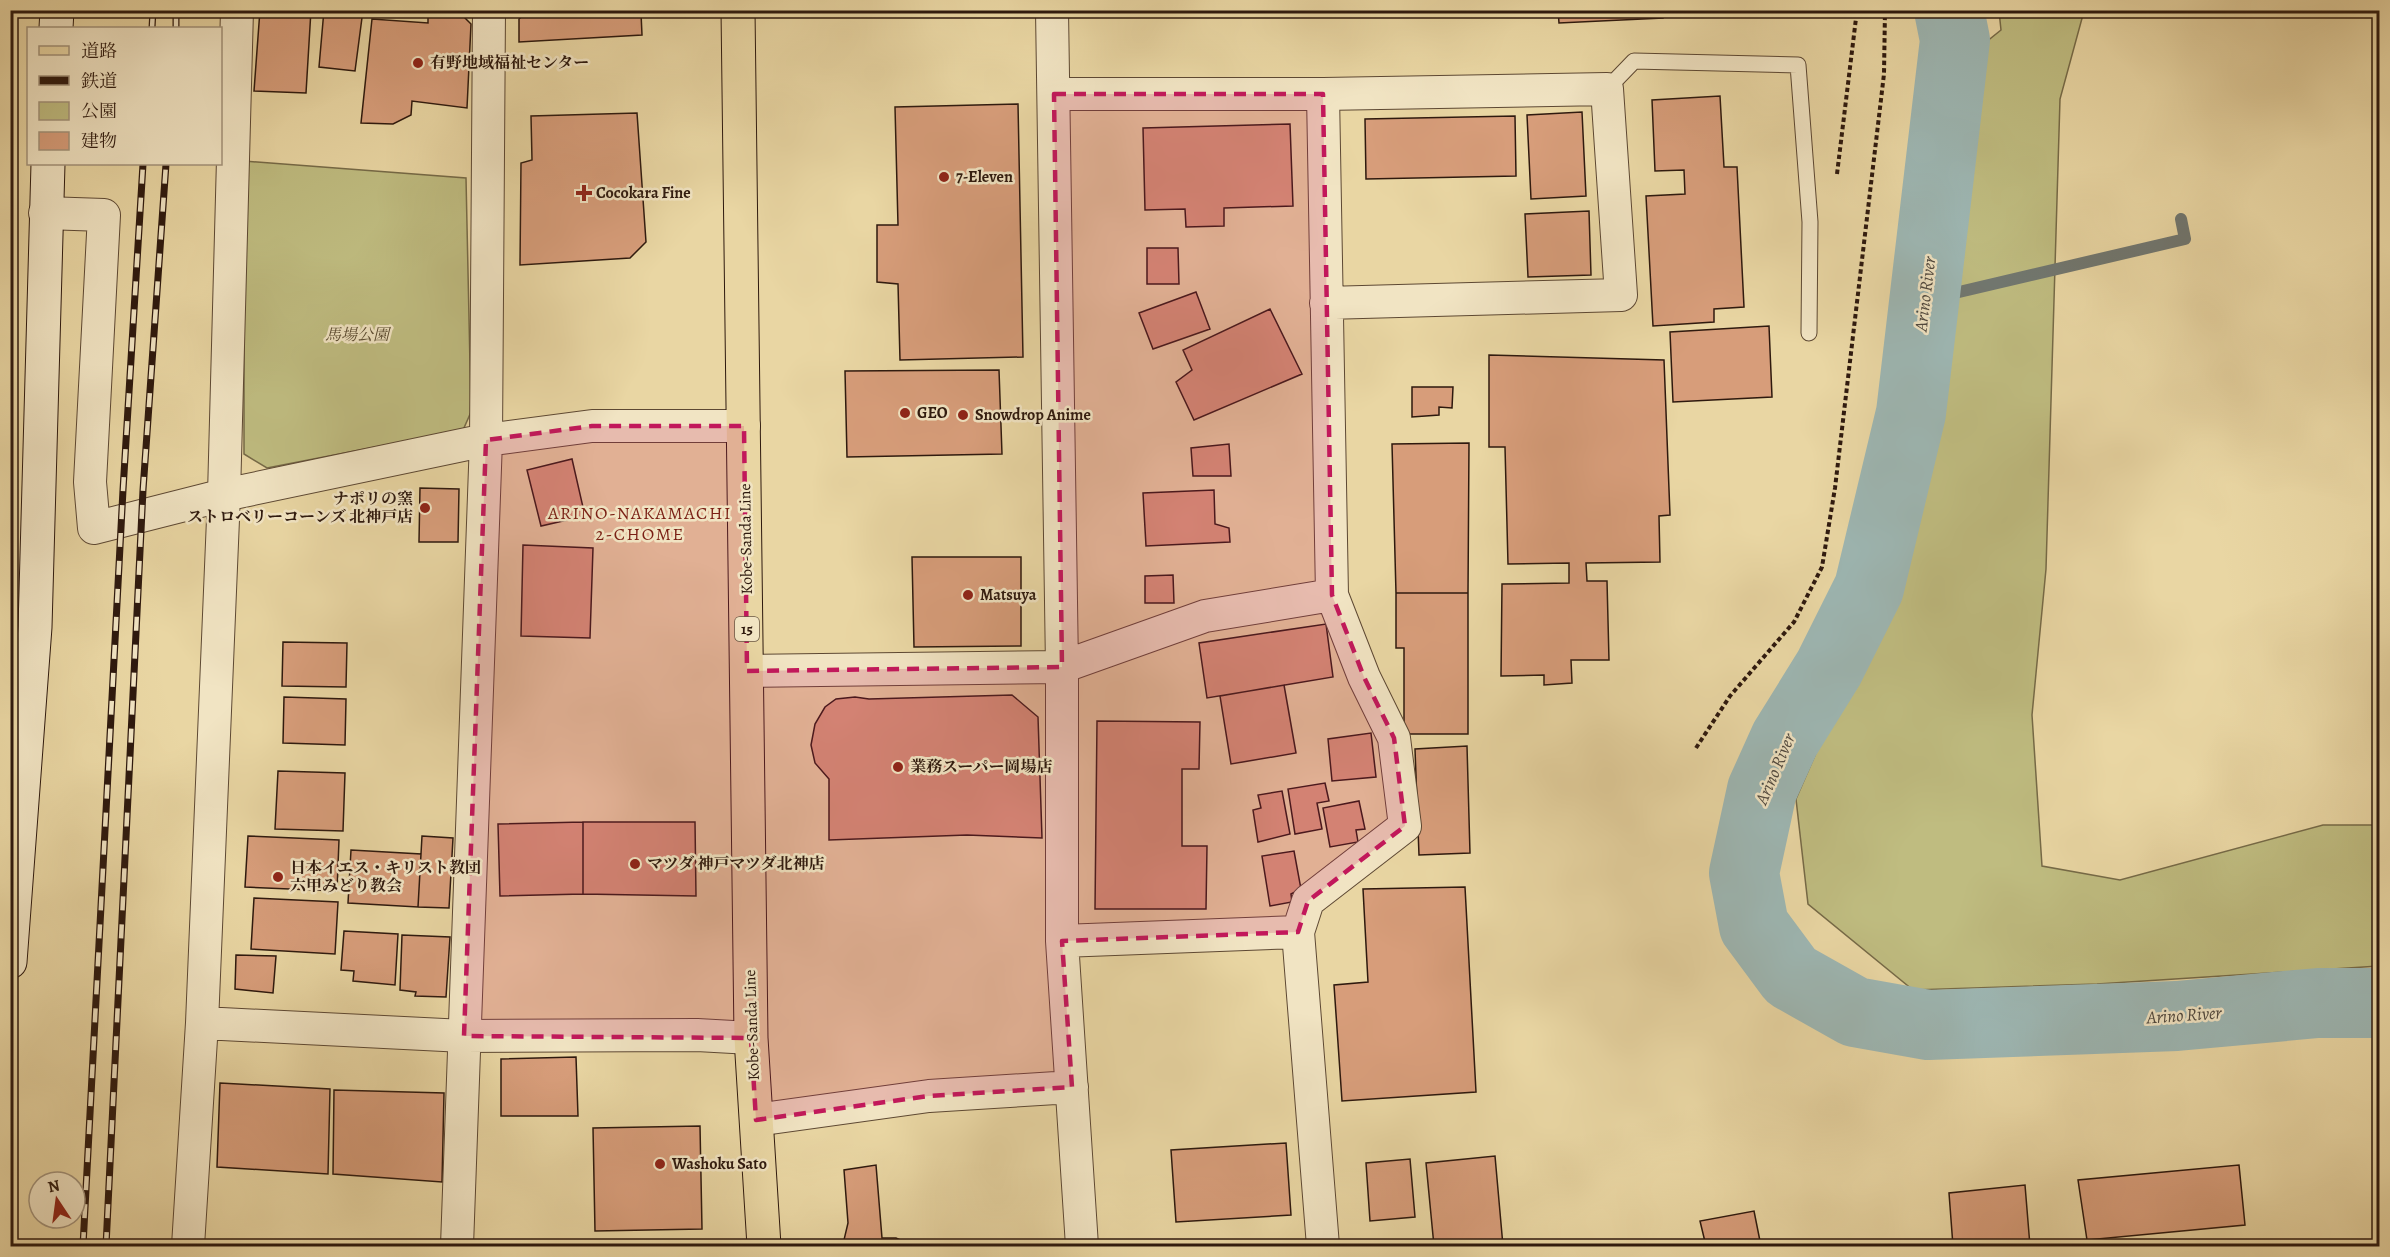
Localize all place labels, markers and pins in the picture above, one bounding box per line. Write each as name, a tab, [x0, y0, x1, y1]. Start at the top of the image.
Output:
place label: 有野地域福祉センター	[430, 52, 589, 74]
marker: 有野地域福祉センター	[411, 56, 425, 70]
place label: 7-Eleven	[956, 166, 1013, 188]
marker: 7-Eleven	[937, 170, 951, 184]
place label: Cocokara Fine	[596, 182, 691, 204]
marker: Cocokara Fine	[577, 186, 591, 200]
place label: GEO	[917, 402, 948, 424]
place label: Snowdrop Anime	[975, 404, 1091, 426]
marker: GEO	[898, 406, 912, 420]
marker: Snowdrop Anime	[956, 408, 970, 422]
place label: ナポリの窯 ストロベリーコーンズ 北神戸店	[187, 488, 413, 528]
marker: ナポリの窯 ストロベリーコーンズ 北神戸店	[418, 501, 432, 515]
place label: Matsuya	[980, 584, 1037, 606]
marker: Matsuya	[961, 588, 975, 602]
place label: 業務スーパー岡場店	[910, 756, 1052, 778]
marker: 業務スーパー岡場店	[891, 760, 905, 774]
place label: マツダ 神戸マツダ北神店	[647, 853, 825, 875]
place label: 日本イエス・キリスト教団 六甲みどり教会	[290, 857, 481, 897]
marker: マツダ 神戸マツダ北神店	[628, 857, 642, 871]
marker: 日本イエス・キリスト教団 六甲みどり教会	[271, 870, 285, 884]
place label: Washoku Sato	[671, 1153, 767, 1175]
marker: Washoku Sato	[653, 1157, 667, 1171]

